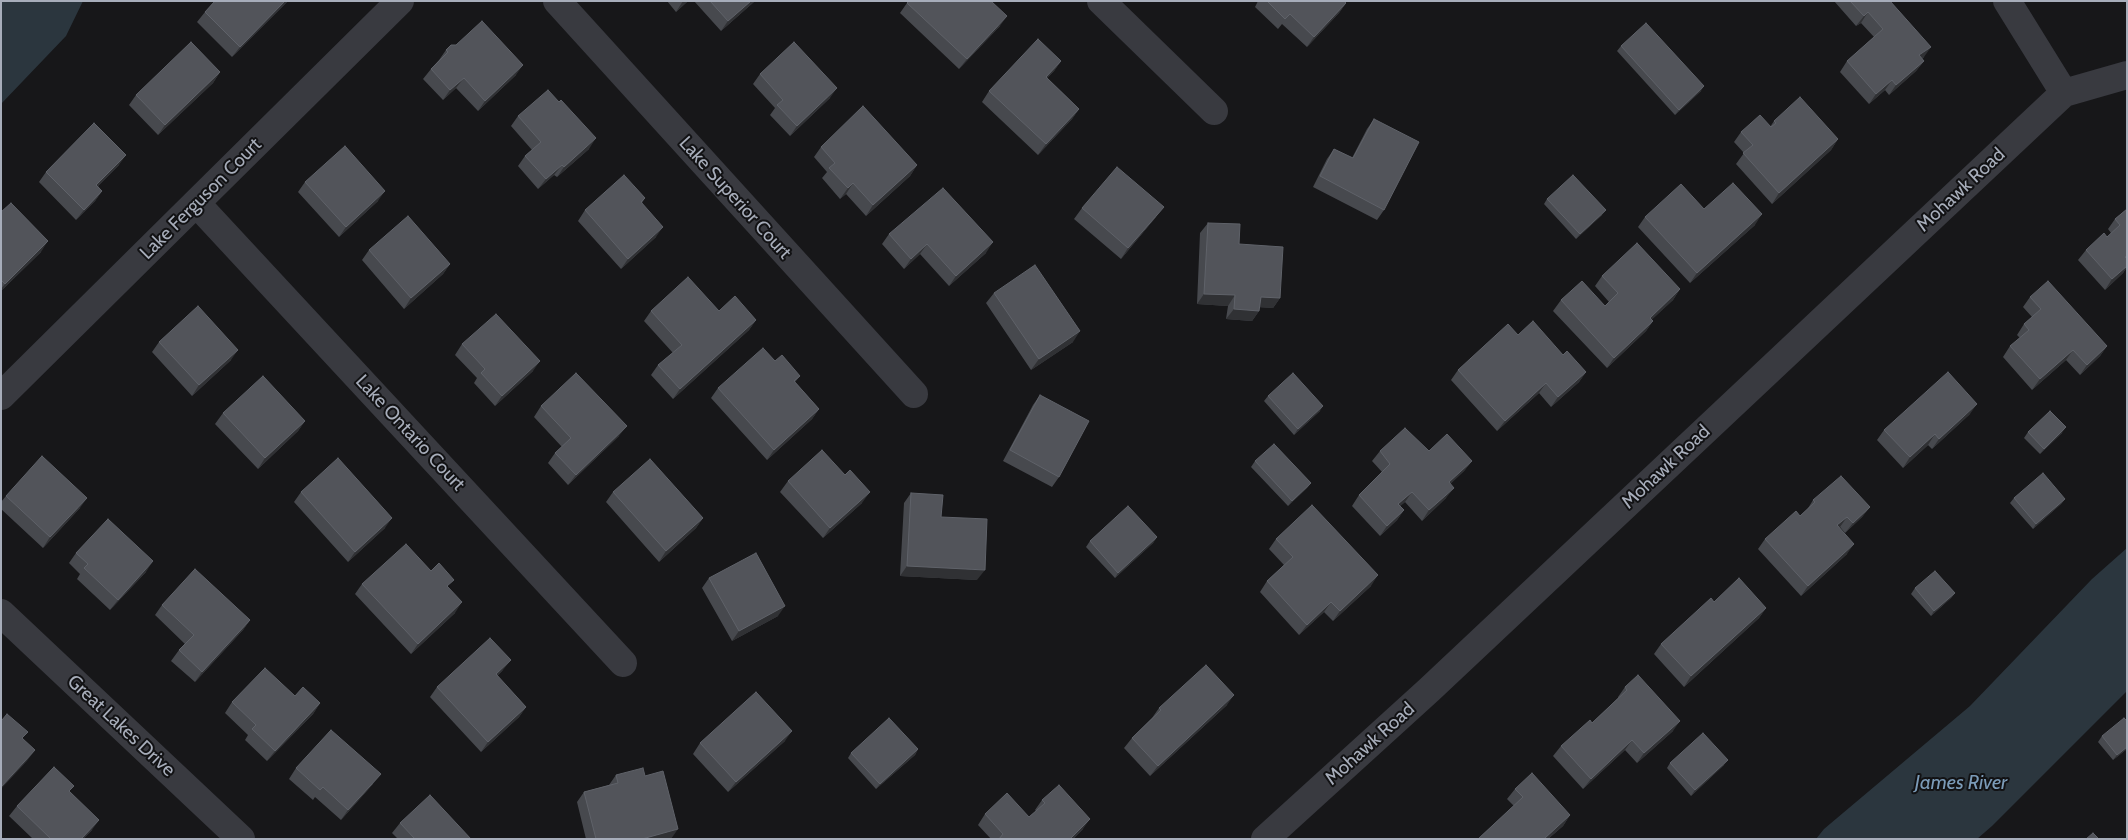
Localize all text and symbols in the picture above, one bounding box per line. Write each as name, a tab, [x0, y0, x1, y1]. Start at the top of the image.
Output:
street label: Lake Superior Court	[674, 132, 796, 264]
street label: Lake Ferguson Court	[136, 134, 266, 264]
street label: Mohawk Road	[1912, 143, 2010, 237]
street label: Lake Ontario Court	[350, 370, 470, 496]
street label: Mohawk Road	[1617, 420, 1715, 514]
street label: Great Lakes Drive	[62, 670, 180, 782]
street label: Mohawk Road	[1321, 698, 1419, 790]
water label: James River	[1915, 771, 2007, 795]

